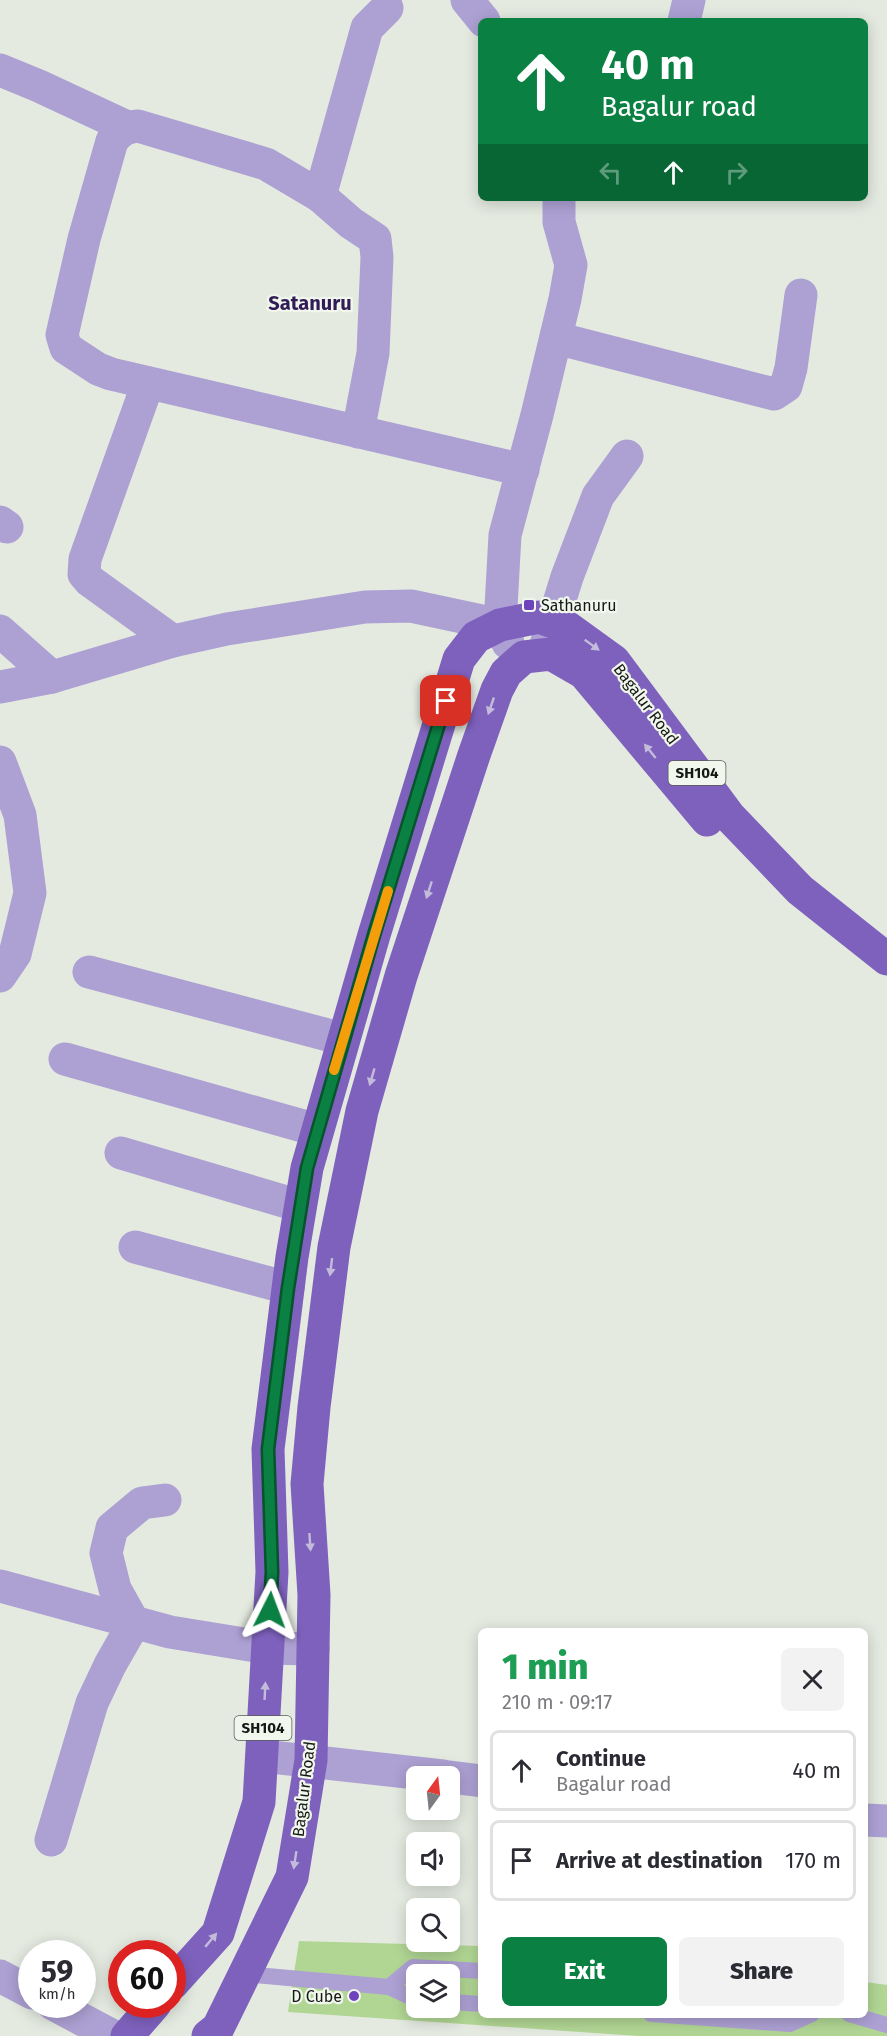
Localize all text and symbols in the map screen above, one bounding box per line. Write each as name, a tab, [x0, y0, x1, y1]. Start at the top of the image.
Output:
text: 40 m	[601, 40, 695, 90]
icon: ahead	[502, 42, 580, 120]
text: Bagalur road	[601, 91, 757, 123]
icon: left	[594, 156, 627, 189]
icon: ahead	[657, 156, 690, 189]
icon: right	[720, 156, 753, 189]
district label: Satanuru	[268, 291, 352, 315]
place label: Sathanuru	[541, 596, 616, 615]
marker: Sathanuru	[522, 598, 536, 612]
one-way arrow	[583, 639, 599, 651]
street label: Bagalur Road	[609, 660, 683, 748]
pin	[420, 675, 471, 726]
icon: arrive	[429, 684, 462, 717]
one-way arrow	[486, 697, 496, 715]
one-way arrow	[643, 743, 656, 759]
road number: SH104	[668, 761, 726, 785]
one-way arrow	[424, 881, 434, 899]
one-way arrow	[367, 1068, 376, 1086]
one-way arrow	[327, 1258, 336, 1277]
one-way arrow	[306, 1532, 315, 1551]
position arrow	[238, 1578, 302, 1642]
text: 1 min	[502, 1645, 588, 1689]
button: close	[781, 1648, 844, 1711]
one-way arrow	[261, 1682, 270, 1701]
text: 210 m · 09:17	[502, 1690, 612, 1714]
road number: SH104	[234, 1716, 292, 1740]
street label: Bagalur Road	[289, 1740, 319, 1838]
text: Continue	[556, 1745, 646, 1772]
icon: ahead	[505, 1754, 538, 1787]
text: 40 m	[792, 1757, 841, 1784]
north arrow	[406, 1766, 460, 1820]
map controls	[406, 1766, 460, 2018]
text: Bagalur road	[556, 1772, 672, 1796]
button: sound	[406, 1832, 460, 1886]
icon: arrive	[505, 1844, 538, 1877]
text: Arrive at destination	[556, 1847, 763, 1874]
text: 170 m	[785, 1847, 841, 1874]
one-way arrow	[290, 1850, 299, 1869]
button: search	[406, 1898, 460, 1952]
one-way arrow	[204, 1933, 217, 1948]
button: Exit	[502, 1937, 667, 2006]
button: Share	[679, 1937, 844, 2006]
speed limit sign: 60	[108, 1940, 186, 2018]
text: 59	[41, 1954, 73, 1990]
button: layers	[406, 1964, 460, 2018]
text: km/h	[38, 1985, 76, 2003]
place label: D Cube	[291, 1987, 342, 2006]
marker: D Cube	[347, 1989, 361, 2003]

